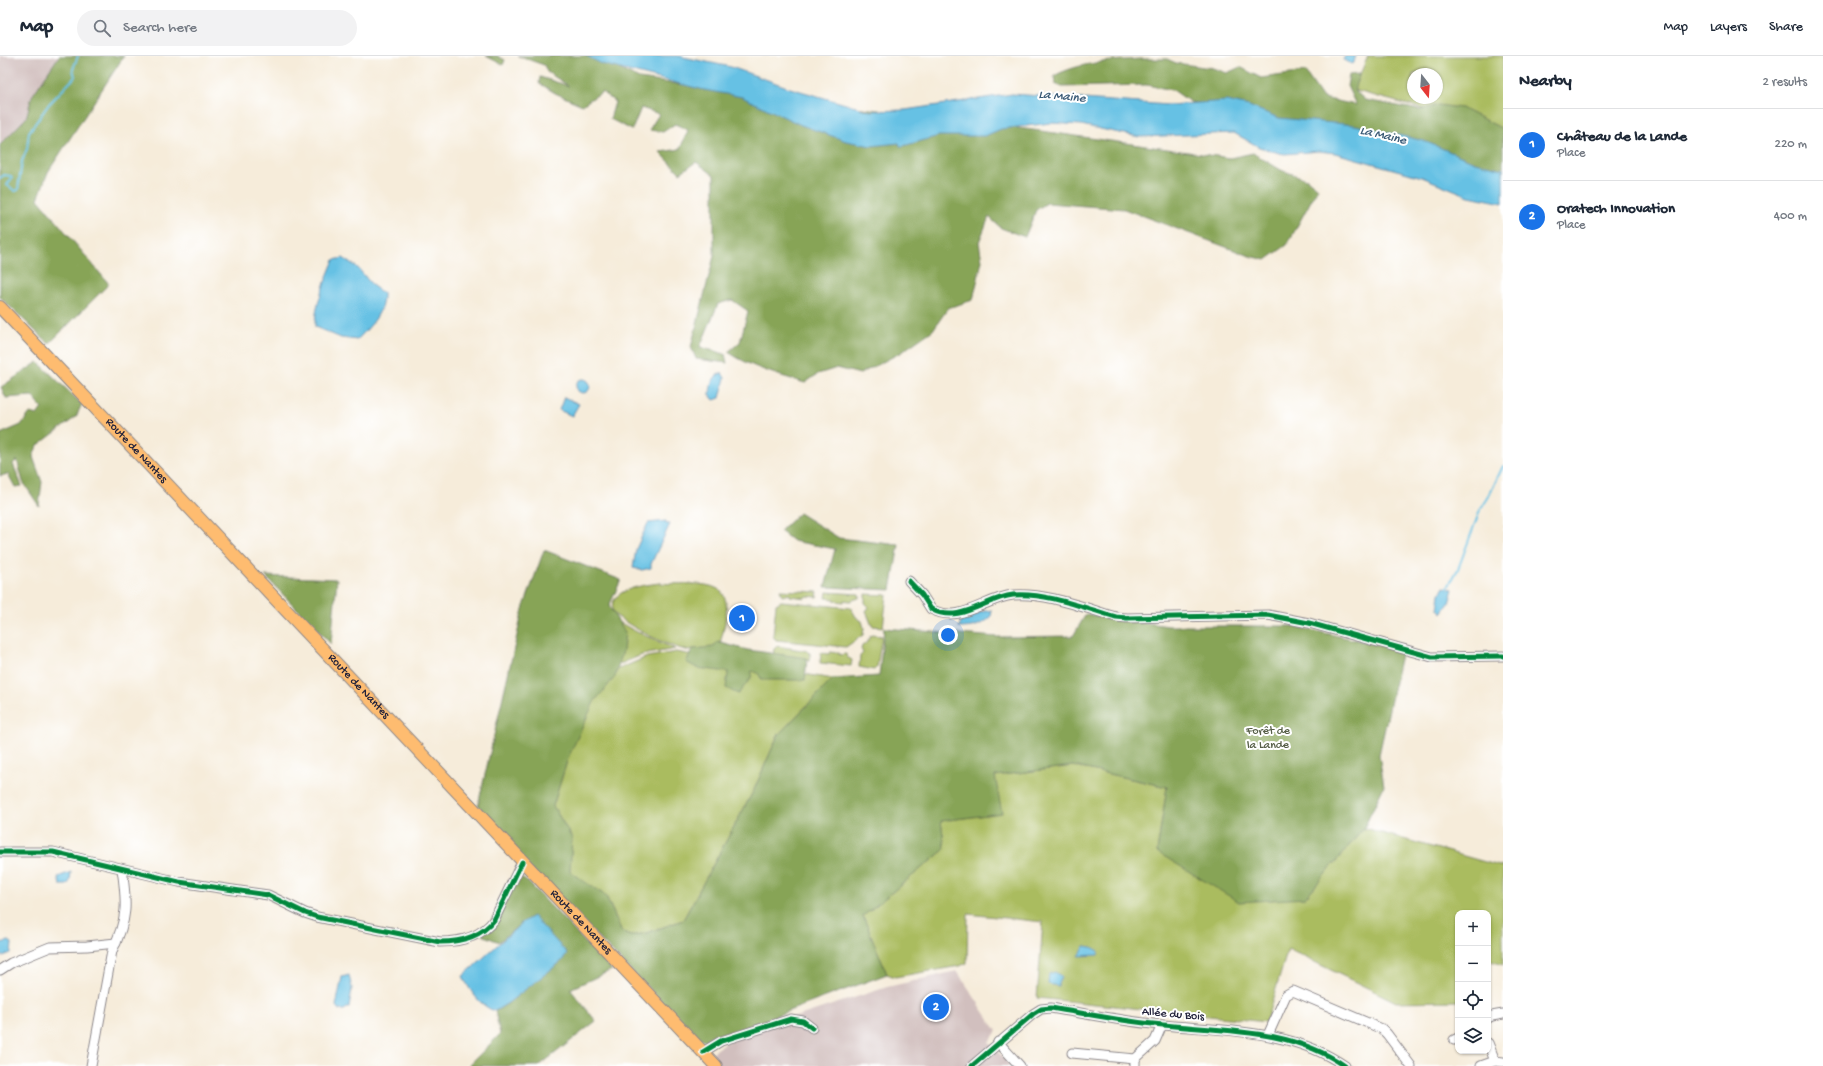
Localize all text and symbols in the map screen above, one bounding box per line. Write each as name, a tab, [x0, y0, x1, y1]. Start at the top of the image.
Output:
search box	[77, 10, 357, 46]
text: Map	[20, 16, 53, 39]
icon: search	[91, 17, 113, 39]
text: Search here	[123, 19, 197, 37]
text: Map	[1664, 19, 1688, 36]
text: Layers	[1710, 19, 1747, 36]
text: Share	[1769, 19, 1803, 36]
north arrow	[1407, 68, 1443, 104]
text: Nearby	[1519, 72, 1572, 92]
text: 2 results	[1762, 75, 1807, 90]
water label: La Maine	[1038, 87, 1087, 107]
water label: La Maine	[1358, 123, 1409, 149]
text: Château de la Lande	[1557, 128, 1687, 146]
text: 1	[1529, 137, 1535, 152]
text: 220 m	[1775, 137, 1807, 152]
text: Place	[1557, 146, 1585, 161]
text: Oratech Innovation	[1557, 200, 1675, 218]
text: 2	[1529, 209, 1535, 224]
text: 400 m	[1774, 209, 1807, 224]
text: Place	[1557, 218, 1585, 233]
street label: Route de Nantes	[102, 416, 170, 487]
pin: 1	[729, 603, 755, 633]
your location	[938, 625, 958, 645]
street label: Route de Nantes	[324, 651, 392, 722]
park label: Forêt de la Lande	[1245, 725, 1291, 753]
street label: Route de Nantes	[547, 887, 615, 958]
map controls	[1455, 910, 1491, 1054]
button: +	[1455, 910, 1491, 946]
button: −	[1455, 946, 1491, 982]
button: locate	[1455, 982, 1491, 1018]
pin: 2	[923, 992, 949, 1022]
street label: Allée du Bois	[1141, 1005, 1205, 1025]
button: layers	[1455, 1018, 1491, 1054]

